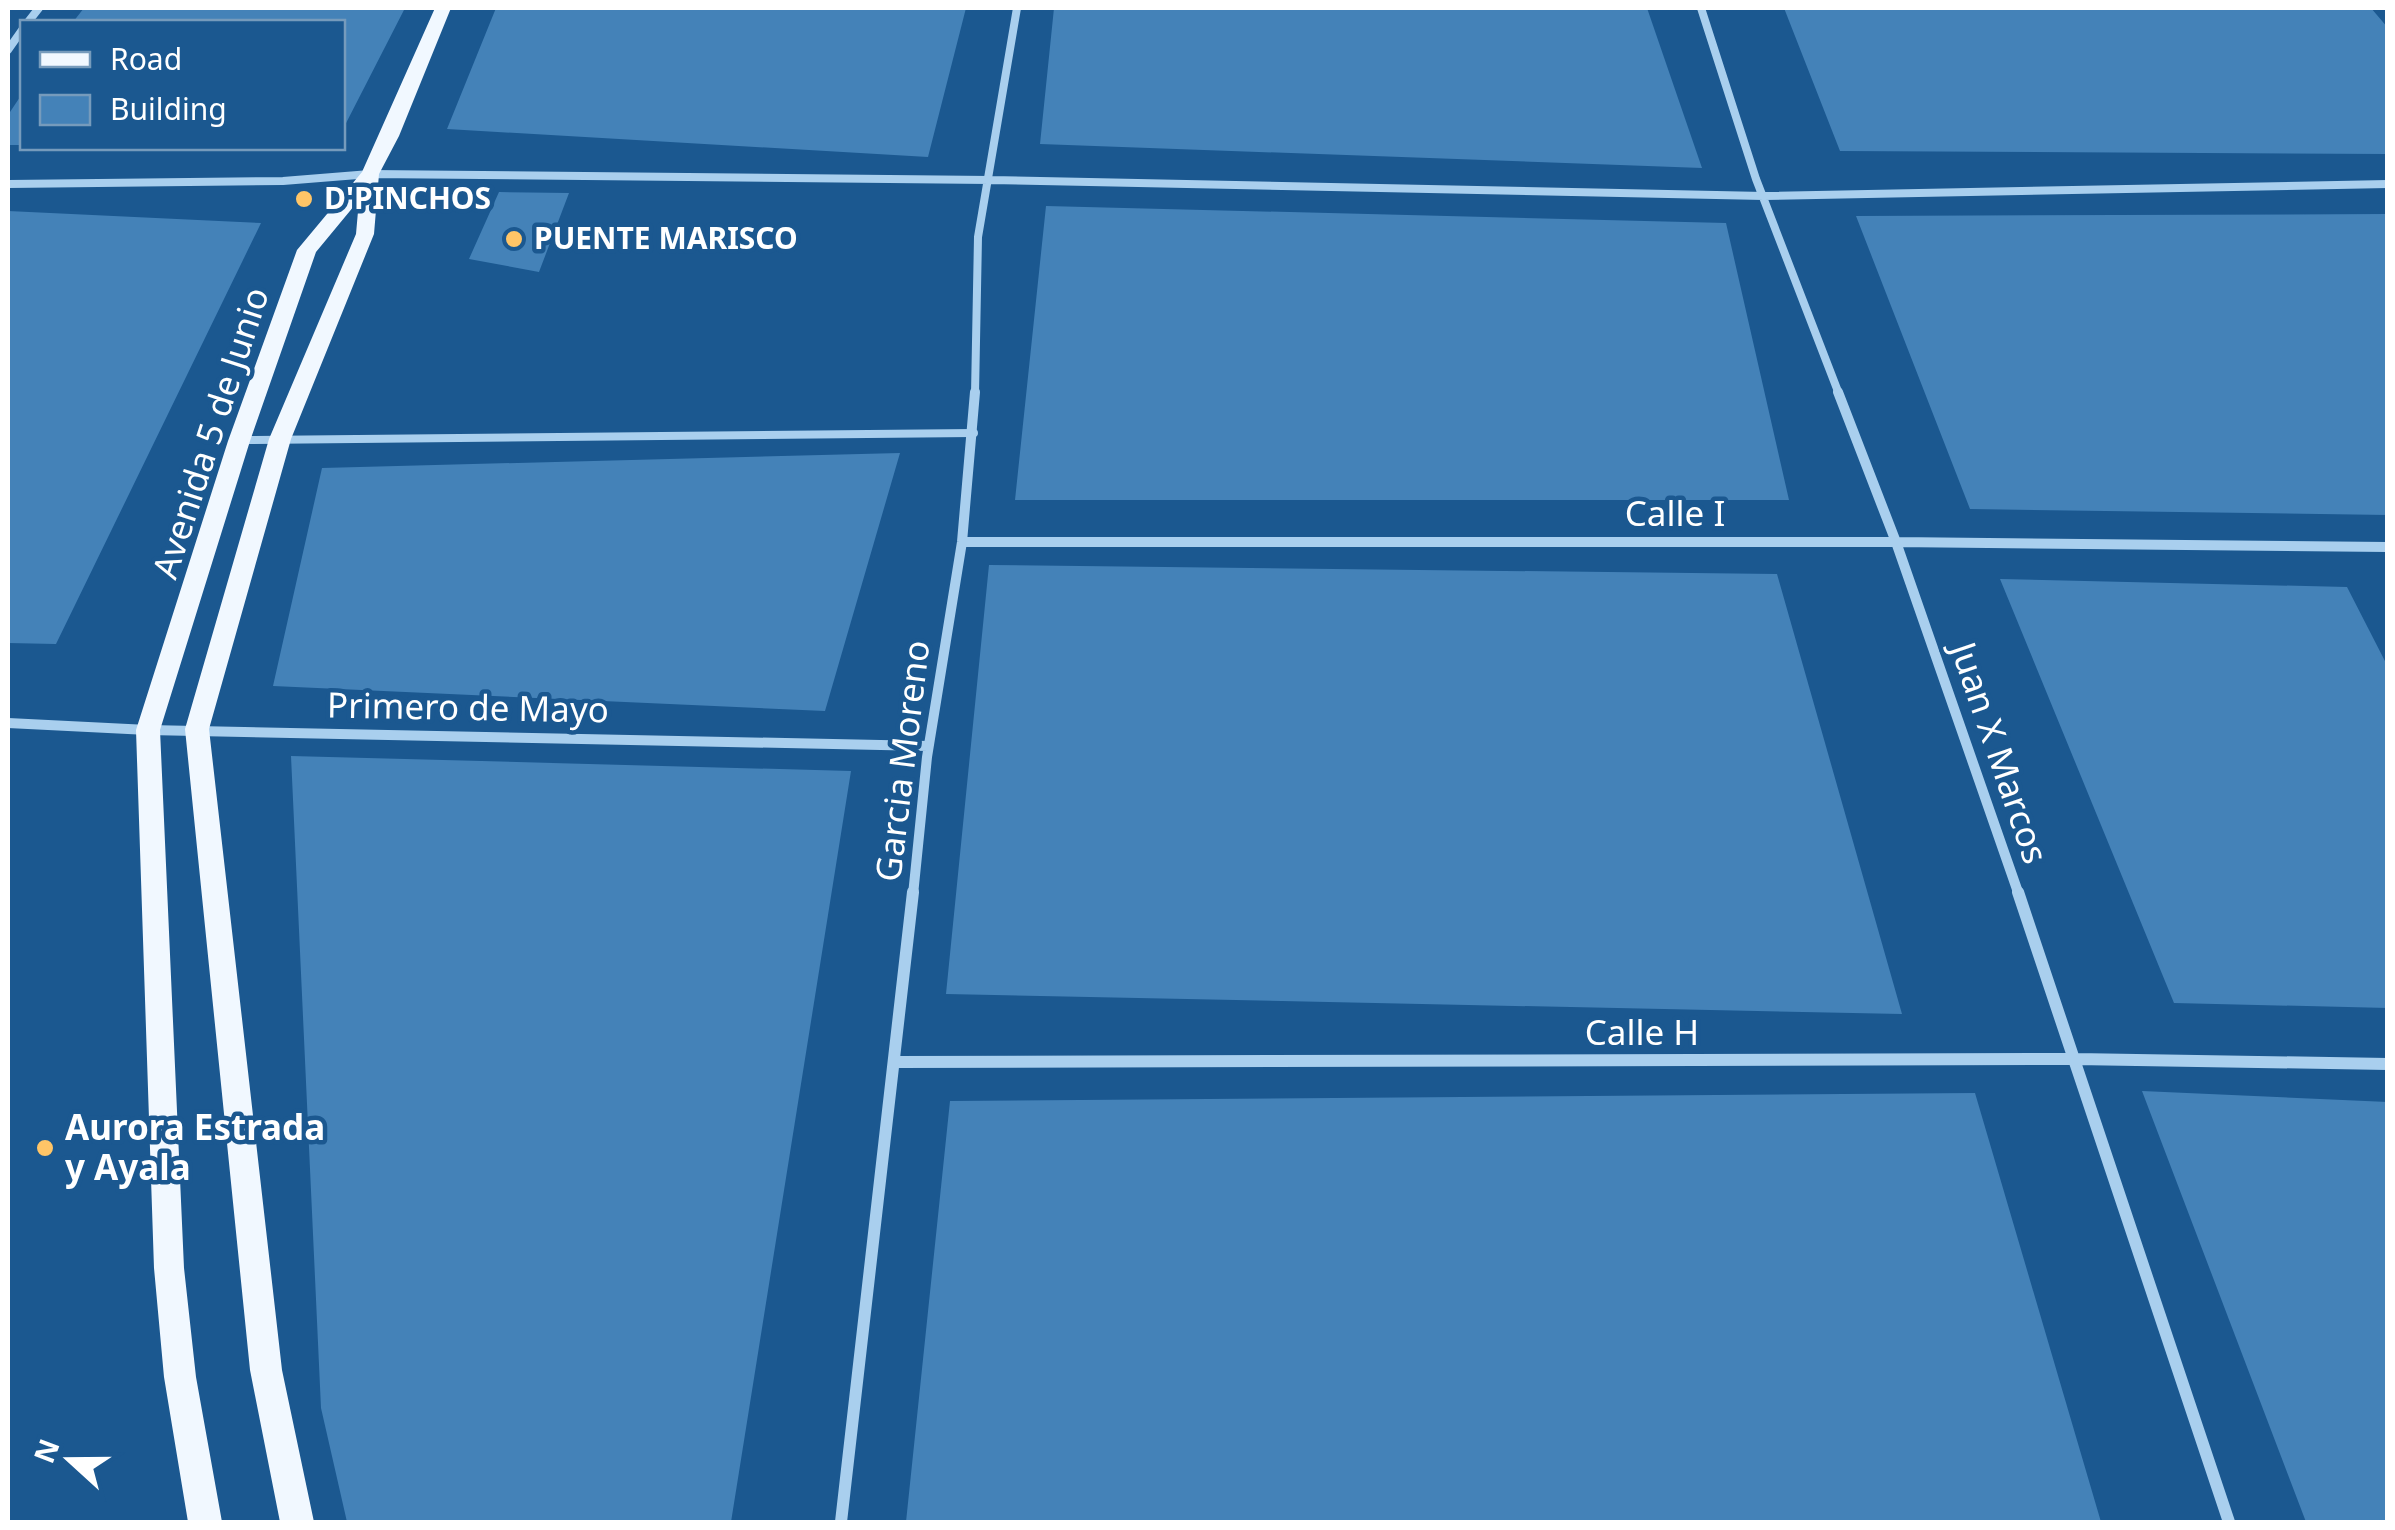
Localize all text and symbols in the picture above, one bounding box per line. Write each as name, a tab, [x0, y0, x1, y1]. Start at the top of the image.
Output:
legend	[20, 20, 345, 150]
text: Road	[110, 38, 182, 79]
text: Building	[110, 88, 227, 129]
place label: D'PINCHOS	[324, 177, 491, 218]
marker: D'PINCHOS	[293, 188, 315, 210]
place label: PUENTE MARISCO	[534, 217, 798, 258]
marker: PUENTE MARISCO	[503, 228, 525, 250]
street label: Avenida 5 de Junio	[140, 281, 279, 584]
street label: Calle I	[1625, 489, 1725, 536]
street label: Juan X Marcos	[1940, 633, 2060, 869]
street label: Garcia Moreno	[863, 638, 940, 884]
street label: Primero de Mayo	[327, 681, 609, 732]
street label: Calle H	[1585, 1008, 1699, 1055]
place label: Aurora Estrada y Ayala	[65, 1103, 325, 1190]
marker: Aurora Estrada y Ayala	[34, 1137, 56, 1159]
north arrow	[20, 1410, 120, 1510]
text: N	[24, 1433, 68, 1468]

